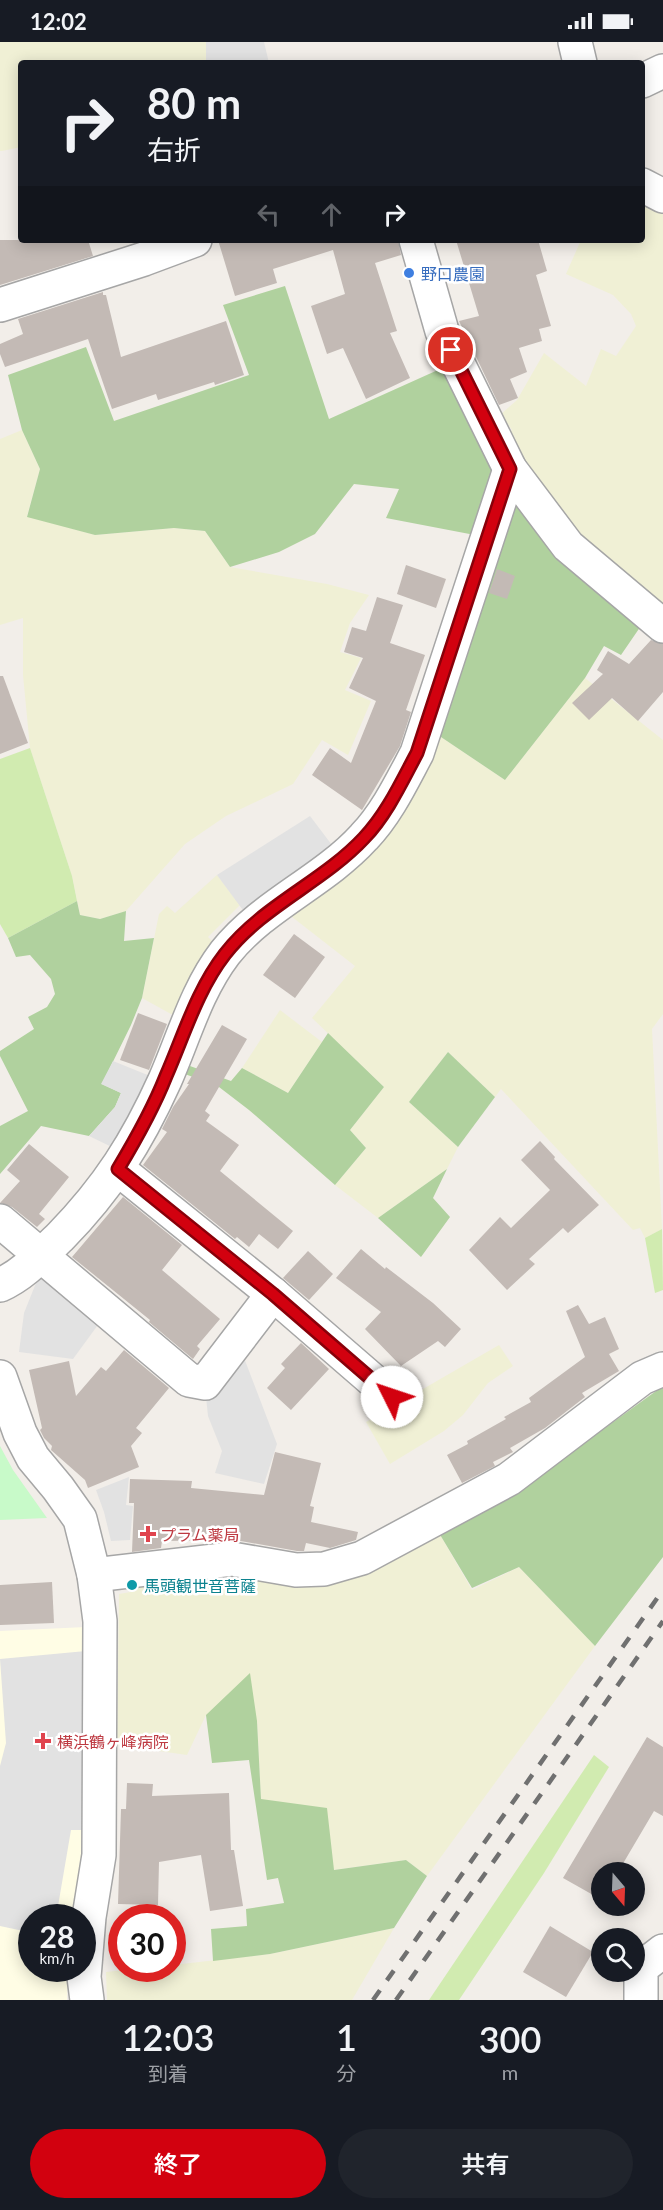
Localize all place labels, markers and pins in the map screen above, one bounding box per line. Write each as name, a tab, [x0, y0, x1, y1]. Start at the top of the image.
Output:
place label: 野口農園	[421, 264, 485, 283]
marker: 野口農園	[402, 266, 416, 280]
pin	[425, 324, 476, 375]
place label: プラム薬局	[160, 1525, 240, 1544]
marker: プラム薬局	[141, 1527, 155, 1541]
place label: 馬頭観世音菩薩	[144, 1576, 256, 1595]
marker: 馬頭観世音菩薩	[125, 1578, 139, 1592]
marker: 横浜鶴ヶ峰病院	[34, 1732, 52, 1750]
place label: 横浜鶴ヶ峰病院	[57, 1732, 169, 1751]

